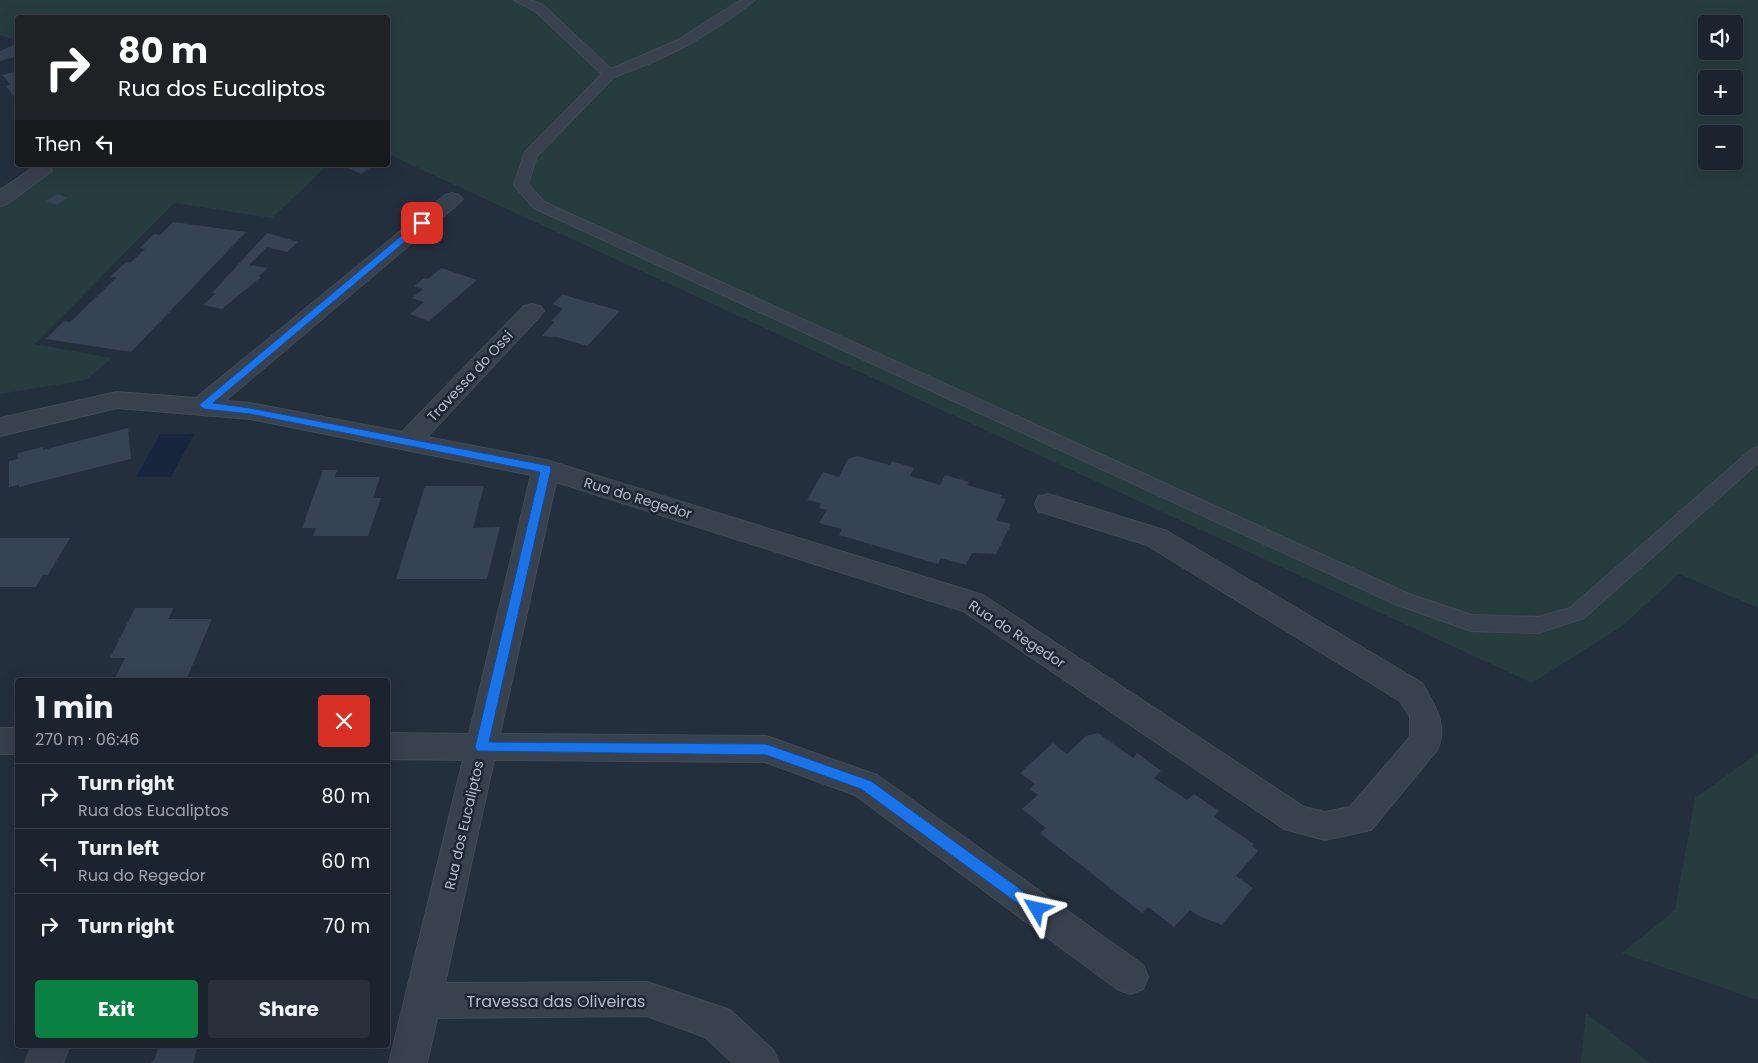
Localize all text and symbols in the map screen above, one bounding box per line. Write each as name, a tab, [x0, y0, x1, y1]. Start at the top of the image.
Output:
map controls	[1698, 15, 1743, 170]
button: sound	[1698, 15, 1743, 60]
text: 80 m	[118, 26, 208, 75]
icon: right	[35, 35, 100, 100]
button: +	[1698, 70, 1743, 115]
text: Rua dos Eucaliptos	[118, 73, 325, 104]
button: −	[1698, 125, 1743, 170]
icon: left	[91, 130, 119, 158]
text: Then	[35, 131, 81, 158]
pin	[401, 202, 443, 244]
icon: arrive	[408, 209, 436, 237]
street label: Travessa do Ossi	[423, 326, 517, 426]
street label: Rua do Regedor	[582, 472, 694, 524]
street label: Rua do Regedor	[965, 595, 1069, 673]
text: 1 min	[35, 686, 113, 729]
button: close	[318, 695, 370, 747]
text: 270 m · 06:46	[35, 728, 140, 751]
street label: Rua dos Eucaliptos	[439, 758, 489, 892]
text: Turn right	[78, 770, 174, 797]
icon: right	[35, 782, 63, 810]
text: 80 m	[321, 783, 370, 810]
text: Rua dos Eucaliptos	[78, 799, 229, 822]
text: Turn left	[78, 835, 159, 862]
icon: left	[35, 847, 63, 875]
text: 60 m	[321, 848, 370, 875]
text: Rua do Regedor	[78, 864, 206, 887]
position arrow	[1010, 882, 1062, 934]
icon: right	[35, 912, 63, 940]
text: Turn right	[78, 913, 174, 940]
text: 70 m	[323, 913, 370, 940]
button: Exit	[35, 980, 198, 1038]
button: Share	[208, 980, 370, 1038]
street label: Travessa das Oliveiras	[467, 990, 645, 1013]

